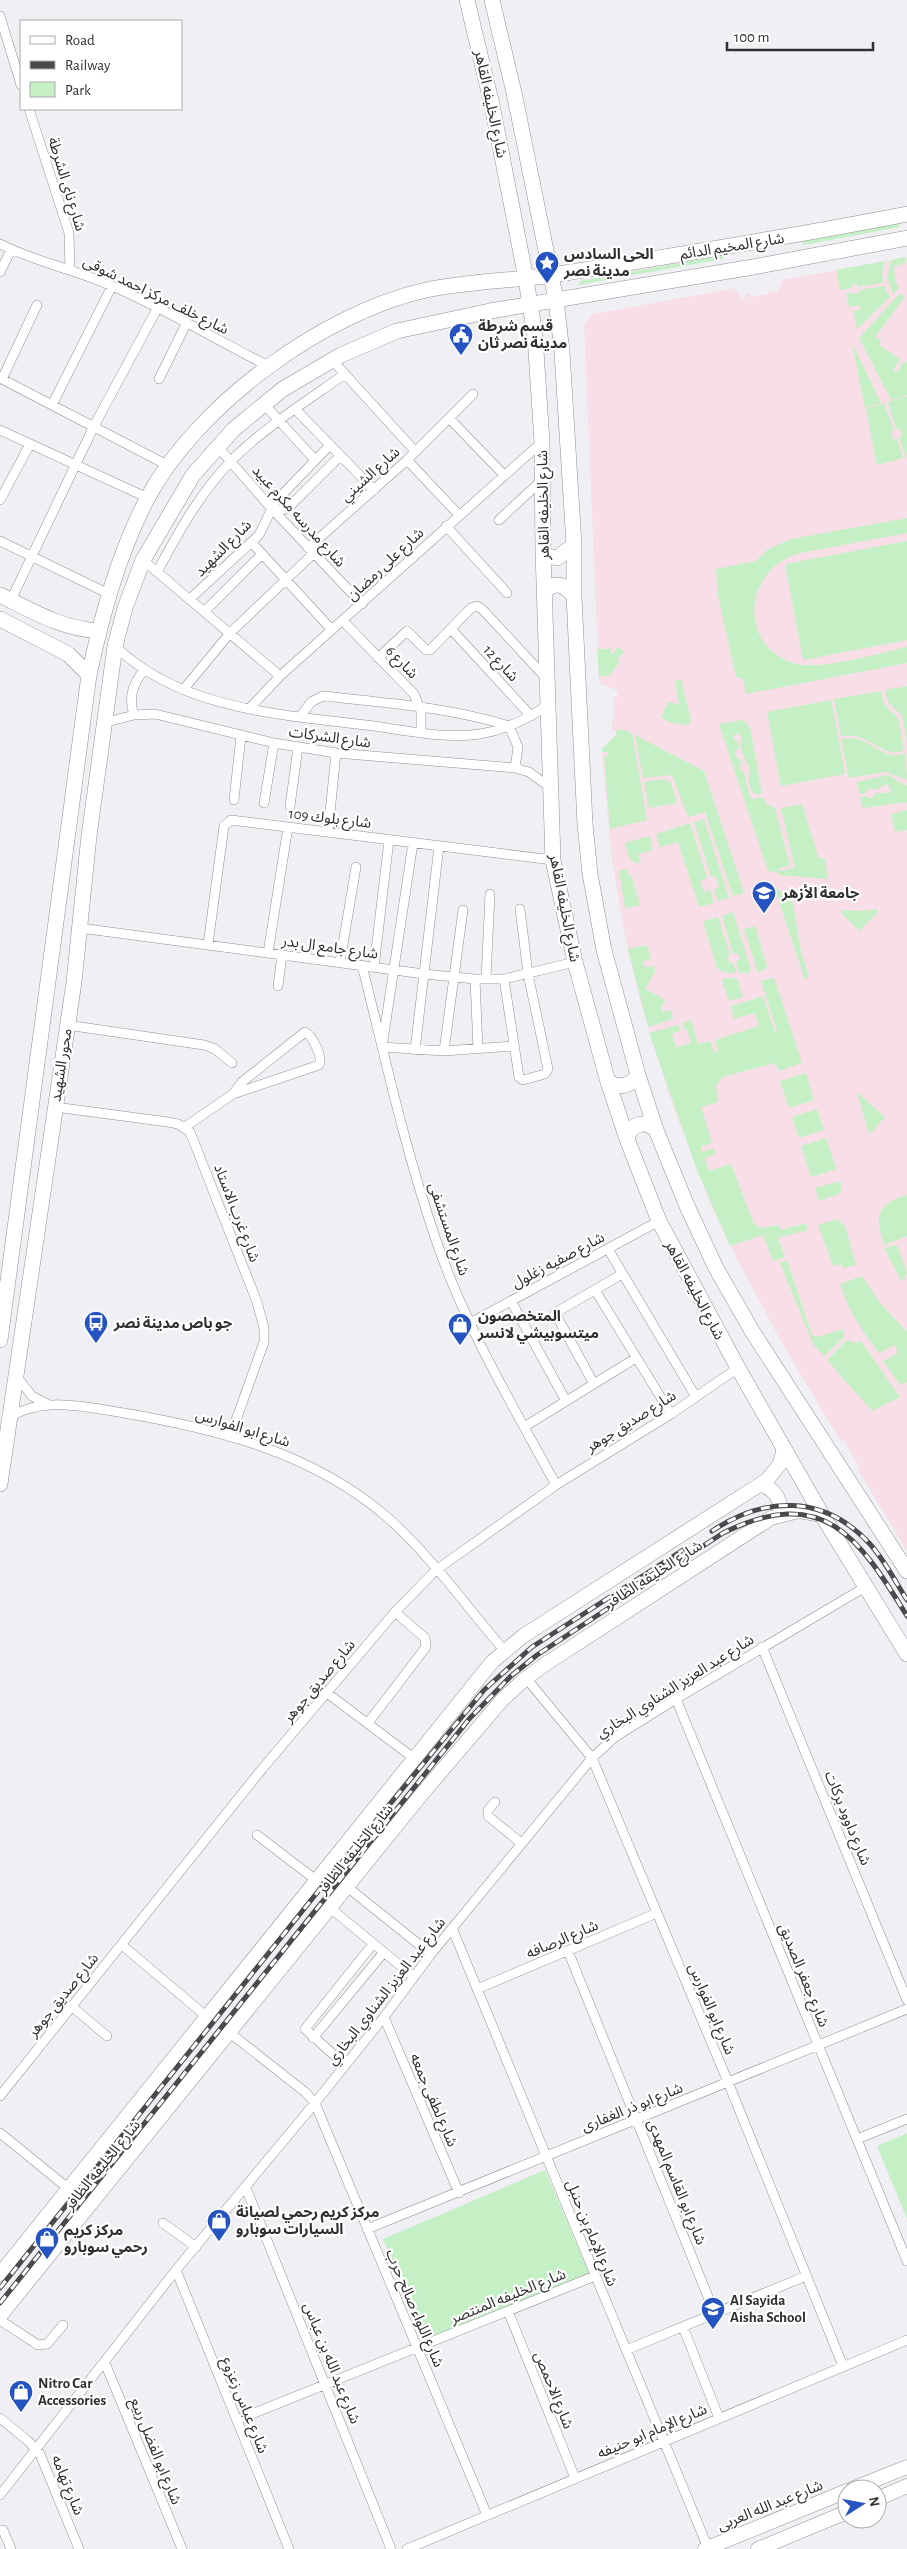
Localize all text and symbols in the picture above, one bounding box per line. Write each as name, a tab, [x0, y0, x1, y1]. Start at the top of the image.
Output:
legend	[20, 20, 182, 110]
scale bar	[727, 20, 873, 52]
text: 100 m	[734, 30, 769, 45]
text: Road	[65, 33, 95, 48]
street label: شارع الخليفه القاهر	[468, 48, 509, 160]
text: Railway	[65, 58, 111, 73]
text: Park	[65, 83, 91, 98]
street label: شارع ناى الشرطة	[41, 135, 88, 234]
street label: شارع المخيم الدائم	[679, 231, 786, 266]
place label: الحى السادس مدينة نصر	[563, 247, 654, 280]
place icon: الحى السادس مدينة نصر	[534, 250, 560, 284]
street label: شارع خلف مركز احمد شوقى	[79, 254, 231, 341]
place label: قسم شرطة مدينة نصر ثان	[478, 318, 567, 352]
public building icon: قسم شرطة مدينة نصر ثان	[448, 322, 474, 356]
street label: شارع الشيني	[338, 444, 406, 508]
street label: شارع الخليفه القاهر	[535, 450, 556, 561]
street label: شارع مدرسه مكرم عبيد	[246, 463, 348, 573]
street label: شارع الشهيد	[192, 517, 257, 582]
street label: شارع على رمضان	[344, 525, 430, 607]
street label: شارع 12	[477, 642, 521, 687]
street label: شارع 6	[380, 643, 421, 684]
street label: شارع الشركات	[287, 724, 372, 755]
street label: شارع بلوك 109	[287, 806, 372, 835]
street label: شارع الخليفه القاهر	[543, 852, 582, 964]
school or university icon: جامعة الأزهر	[751, 880, 777, 914]
place label: جامعة الأزهر	[781, 884, 860, 902]
street label: شارع جامع ال بدر	[279, 933, 379, 966]
street label: محور الشهيد	[48, 1027, 76, 1103]
street label: شارع غرب الاستاد	[207, 1162, 262, 1266]
street label: شارع المستشفى	[422, 1181, 472, 1279]
street label: شارع صفيه زغلول	[509, 1230, 609, 1295]
street label: شارع الخليفه القاهر	[658, 1237, 727, 1344]
place label: المتخصصون ميتسوبيشي لانسر	[477, 1309, 599, 1344]
bus stop icon: جو باص مدينة نصر	[83, 1310, 109, 1344]
shop icon: المتخصصون ميتسوبيشي لانسر	[447, 1312, 473, 1346]
place label: جو باص مدينة نصر	[113, 1315, 233, 1332]
street label: شارع صديق جوهر	[583, 1388, 681, 1459]
street label: شارع ابو الفوارس	[193, 1407, 292, 1454]
street label: شارع الخليفه الظافر	[603, 1538, 707, 1615]
street label: شارع عبد العزيز الشناوي البخاري	[594, 1632, 759, 1744]
street label: شارع صديق جوهر	[280, 1637, 361, 1729]
street label: شارع داوود بركات	[818, 1769, 873, 1869]
street label: شارع الخليفه الظافر	[314, 1801, 399, 1901]
street label: شارع عبد العزيز الشناوي البخاري	[324, 1915, 452, 2070]
street label: شارع الرصافه	[524, 1918, 602, 1965]
street label: شارع جعفر الصديق	[772, 1921, 831, 2031]
street label: شارع صديق جوهر	[25, 1950, 105, 2043]
street label: شارع ابو الفوارس	[682, 1961, 738, 2059]
street label: شارع لطفى جمعه	[403, 2051, 460, 2151]
street label: شارع ابو ذر الغفارى	[579, 2080, 687, 2138]
street label: شارع الخليفه الظافر	[61, 2117, 146, 2217]
street label: شارع ابو القاسم المهدى	[641, 2117, 709, 2249]
street label: شارع الإمام بن حنبل	[560, 2178, 620, 2290]
place label: مركز كريم رحمي لصيانة السيارات سوبارو	[236, 2204, 380, 2238]
shop icon: مركز كريم رحمي لصيانة السيارات سوبارو	[206, 2208, 232, 2242]
place label: مركز كريم رحمي سوبارو	[64, 2223, 148, 2258]
shop icon: مركز كريم رحمي سوبارو	[34, 2226, 60, 2260]
street label: شارع اللواء صالح حرب	[379, 2247, 446, 2371]
street label: شارع الخليفه المنتصر	[447, 2266, 570, 2331]
place label: Al Sayida Aisha School	[730, 2293, 806, 2325]
school or university icon: Al Sayida Aisha School	[700, 2296, 726, 2330]
street label: شارع عبد الله بن عباس	[297, 2300, 363, 2428]
street label: شارع الاحمص	[528, 2349, 576, 2433]
street label: شارع عباس زعزوع	[215, 2355, 271, 2457]
place label: Nitro Car Accessories	[38, 2376, 106, 2408]
shop icon: Nitro Car Accessories	[8, 2379, 34, 2413]
street label: شارع ابو الفضل ربيع	[124, 2395, 184, 2509]
street label: شارع الإمام ابو حنيفه	[595, 2402, 711, 2465]
street label: شارع تهامه	[45, 2453, 86, 2519]
street label: شارع عبد الله العربى	[715, 2477, 827, 2537]
north arrow	[837, 2479, 887, 2529]
text: N	[866, 2496, 882, 2508]

